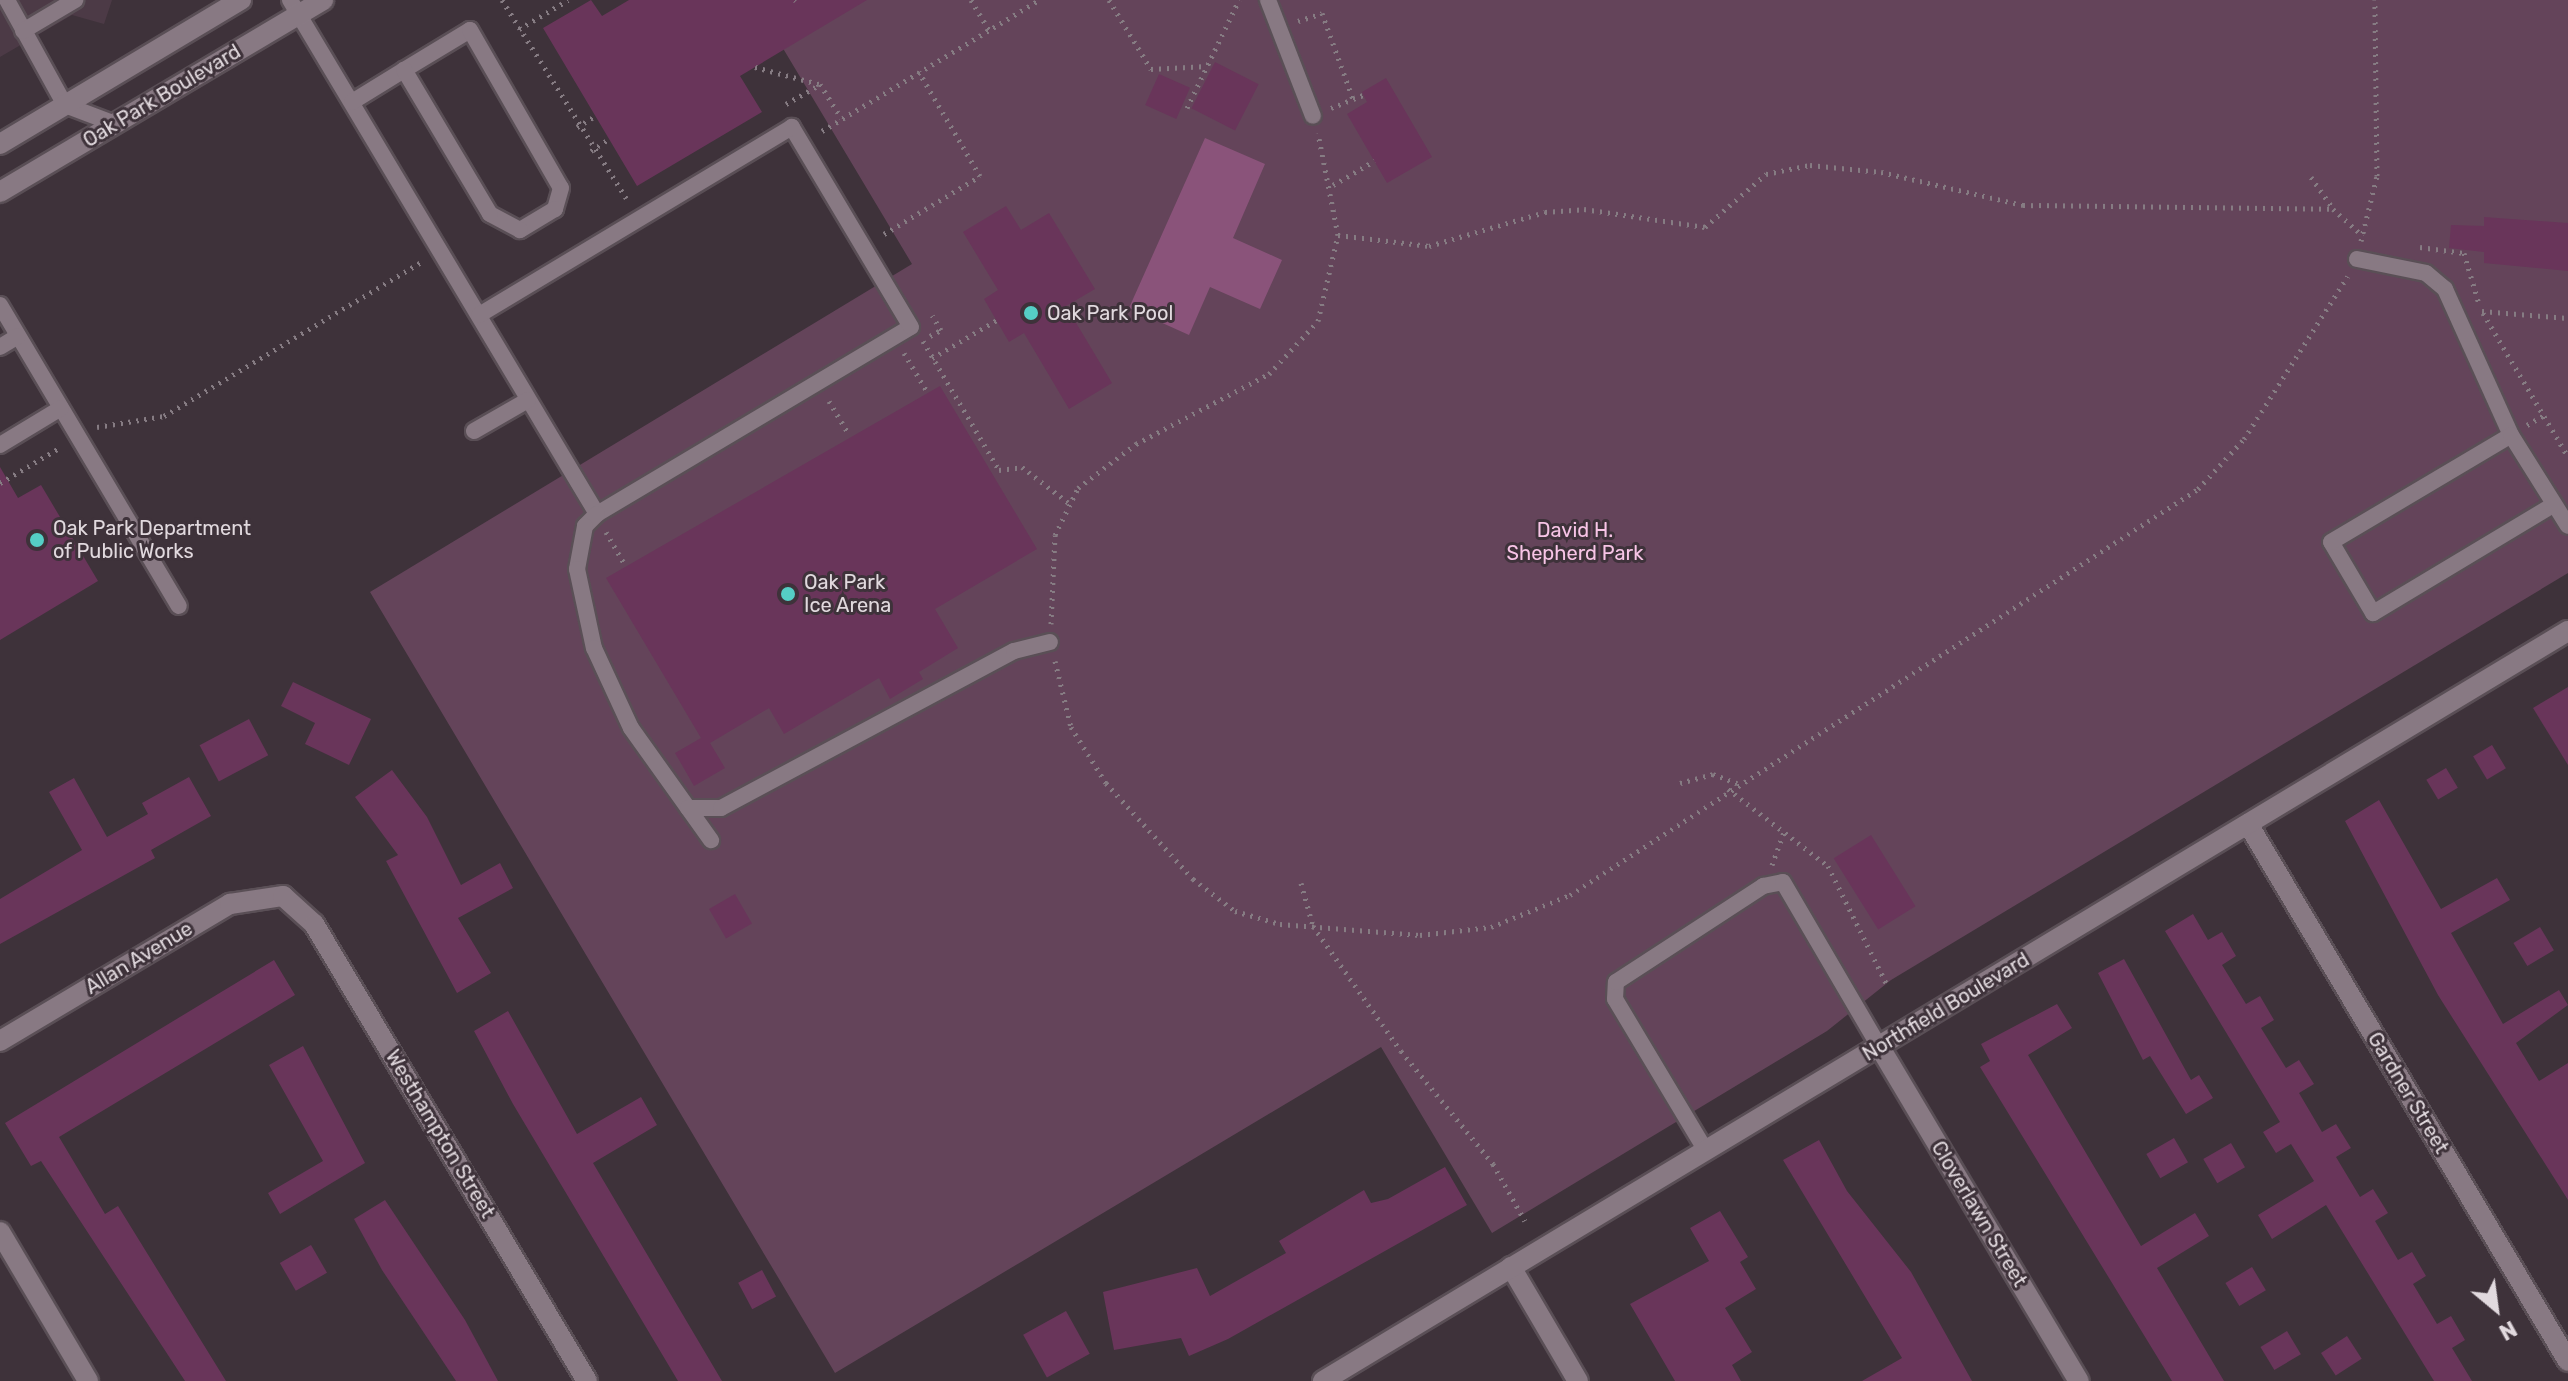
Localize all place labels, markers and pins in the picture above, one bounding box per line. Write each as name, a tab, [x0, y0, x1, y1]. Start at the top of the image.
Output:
place label: Oak Park Pool	[1047, 301, 1174, 325]
marker: Oak Park Pool	[1022, 304, 1040, 322]
place label: Oak Park Department of Public Works	[53, 516, 251, 563]
marker: Oak Park Department of Public Works	[28, 531, 46, 549]
place label: Oak Park Ice Arena	[804, 570, 892, 617]
marker: Oak Park Ice Arena	[779, 585, 797, 603]

